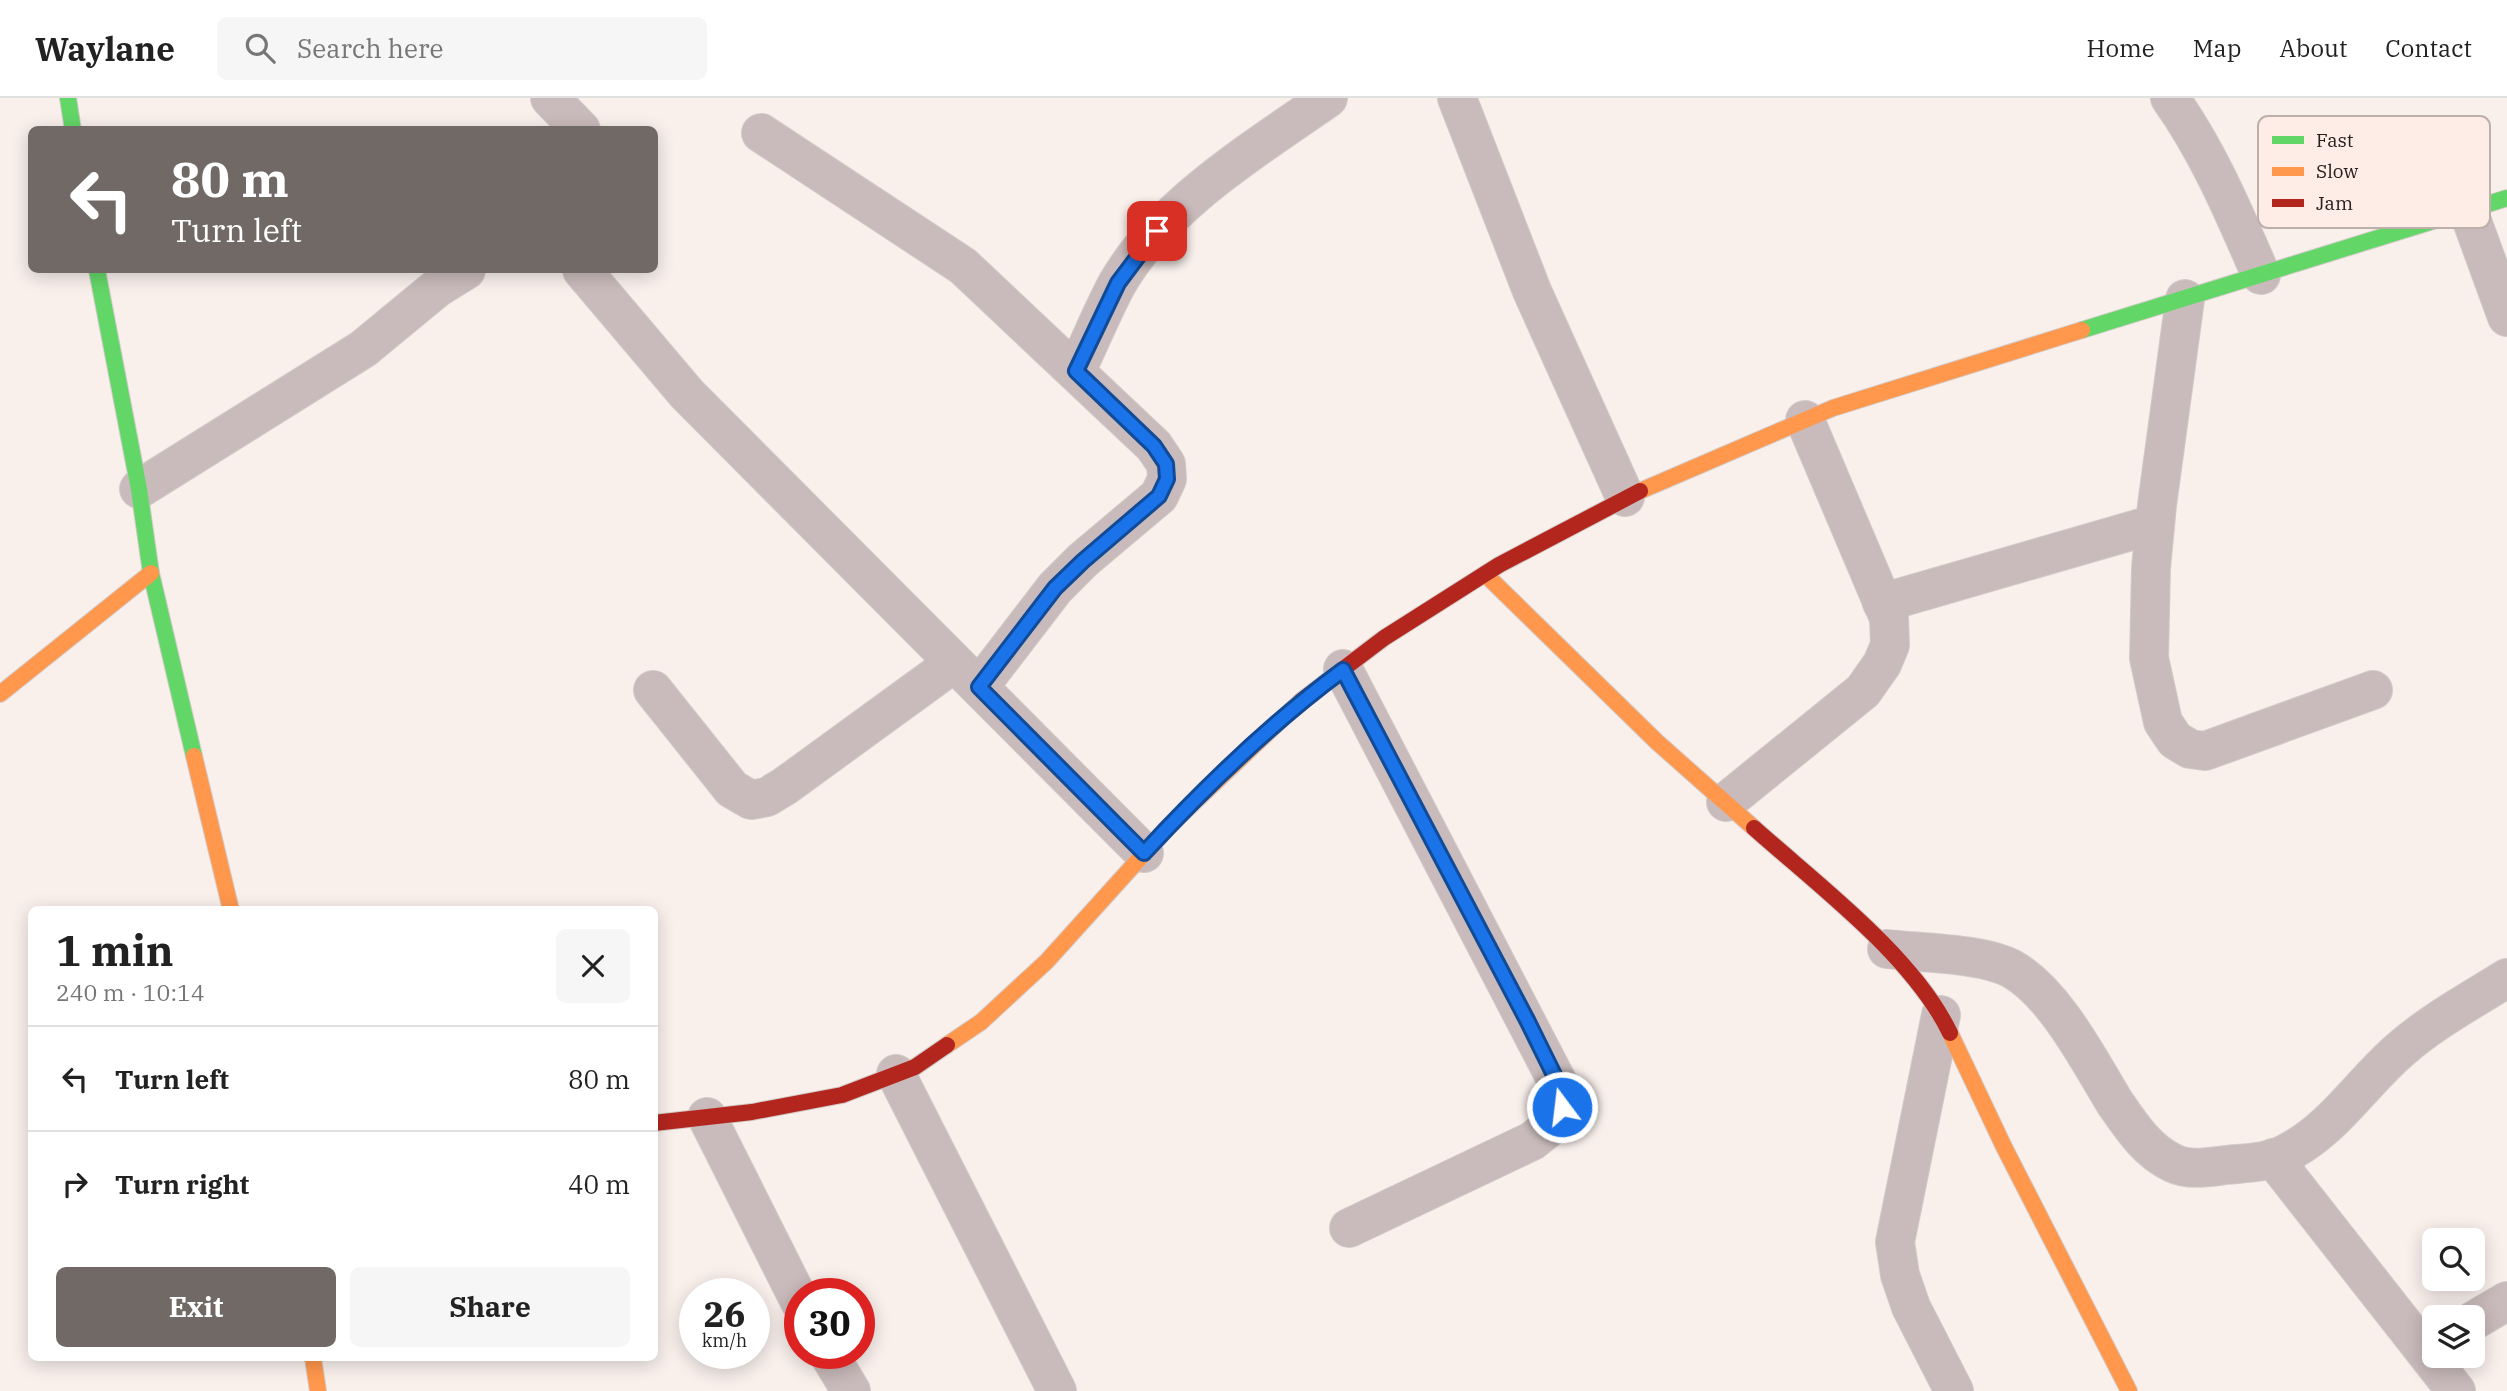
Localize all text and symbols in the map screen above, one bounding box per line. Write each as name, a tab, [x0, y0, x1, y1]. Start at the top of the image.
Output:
search box	[217, 17, 707, 80]
text: Waylane	[35, 27, 175, 70]
icon: search	[241, 29, 279, 67]
text: Search here	[297, 31, 443, 65]
text: Home	[2087, 32, 2155, 64]
text: Map	[2193, 32, 2241, 64]
text: About	[2279, 32, 2347, 64]
text: Contact	[2385, 32, 2472, 64]
legend	[2258, 116, 2490, 228]
text: Fast	[2316, 128, 2354, 152]
text: 80 m	[171, 147, 289, 210]
icon: left	[56, 154, 147, 245]
text: Slow	[2316, 159, 2358, 183]
text: Jam	[2316, 191, 2353, 215]
pin	[1127, 201, 1187, 261]
text: Turn left	[171, 209, 302, 251]
icon: arrive	[1138, 212, 1176, 250]
text: 1 min	[56, 923, 174, 978]
button: close	[556, 929, 630, 1003]
text: 240 m · 10:14	[56, 977, 205, 1007]
icon: left	[56, 1060, 94, 1098]
text: Turn left	[115, 1062, 229, 1096]
text: 80 m	[568, 1062, 630, 1096]
position arrow	[1525, 1070, 1599, 1144]
icon: right	[56, 1165, 94, 1203]
text: Turn right	[115, 1167, 249, 1201]
text: 40 m	[568, 1167, 630, 1201]
map controls	[2422, 1228, 2485, 1368]
button: search	[2422, 1228, 2485, 1291]
button: Exit	[56, 1267, 336, 1347]
button: Share	[350, 1267, 630, 1347]
speed limit sign: 30	[784, 1278, 875, 1369]
text: 26	[703, 1291, 746, 1337]
button: layers	[2422, 1305, 2485, 1368]
text: km/h	[702, 1329, 747, 1352]

